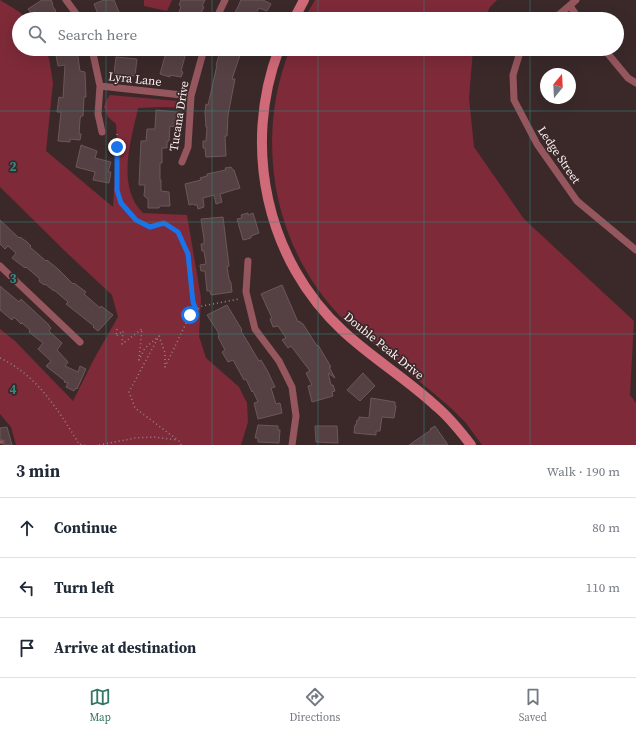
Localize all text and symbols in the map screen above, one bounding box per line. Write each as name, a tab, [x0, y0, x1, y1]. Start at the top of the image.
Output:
search box	[12, 12, 624, 56]
icon: search	[26, 23, 48, 45]
text: Search here	[58, 24, 137, 45]
street label: Lyra Lane	[108, 68, 162, 90]
north arrow	[540, 68, 576, 104]
street label: Tucana Drive	[166, 80, 192, 152]
street label: Ledge Street	[534, 123, 584, 187]
route end	[108, 138, 126, 156]
text: 2	[9, 158, 17, 175]
text: 3	[9, 270, 17, 287]
route start	[181, 306, 199, 324]
street label: Double Peak Drive	[341, 309, 427, 383]
text: 4	[9, 381, 17, 398]
text: 3 min	[16, 459, 60, 483]
text: Walk · 190 m	[547, 463, 620, 480]
icon: ahead	[16, 517, 38, 539]
text: Continue	[54, 517, 117, 538]
text: 80 m	[592, 519, 620, 536]
icon: left	[16, 577, 38, 599]
text: Turn left	[54, 577, 114, 598]
text: 110 m	[586, 579, 620, 596]
icon: arrive	[16, 637, 38, 659]
text: Arrive at destination	[54, 637, 196, 658]
tab: Map	[89, 686, 111, 725]
tab: Directions	[289, 686, 340, 725]
tab: Saved	[519, 686, 547, 725]

